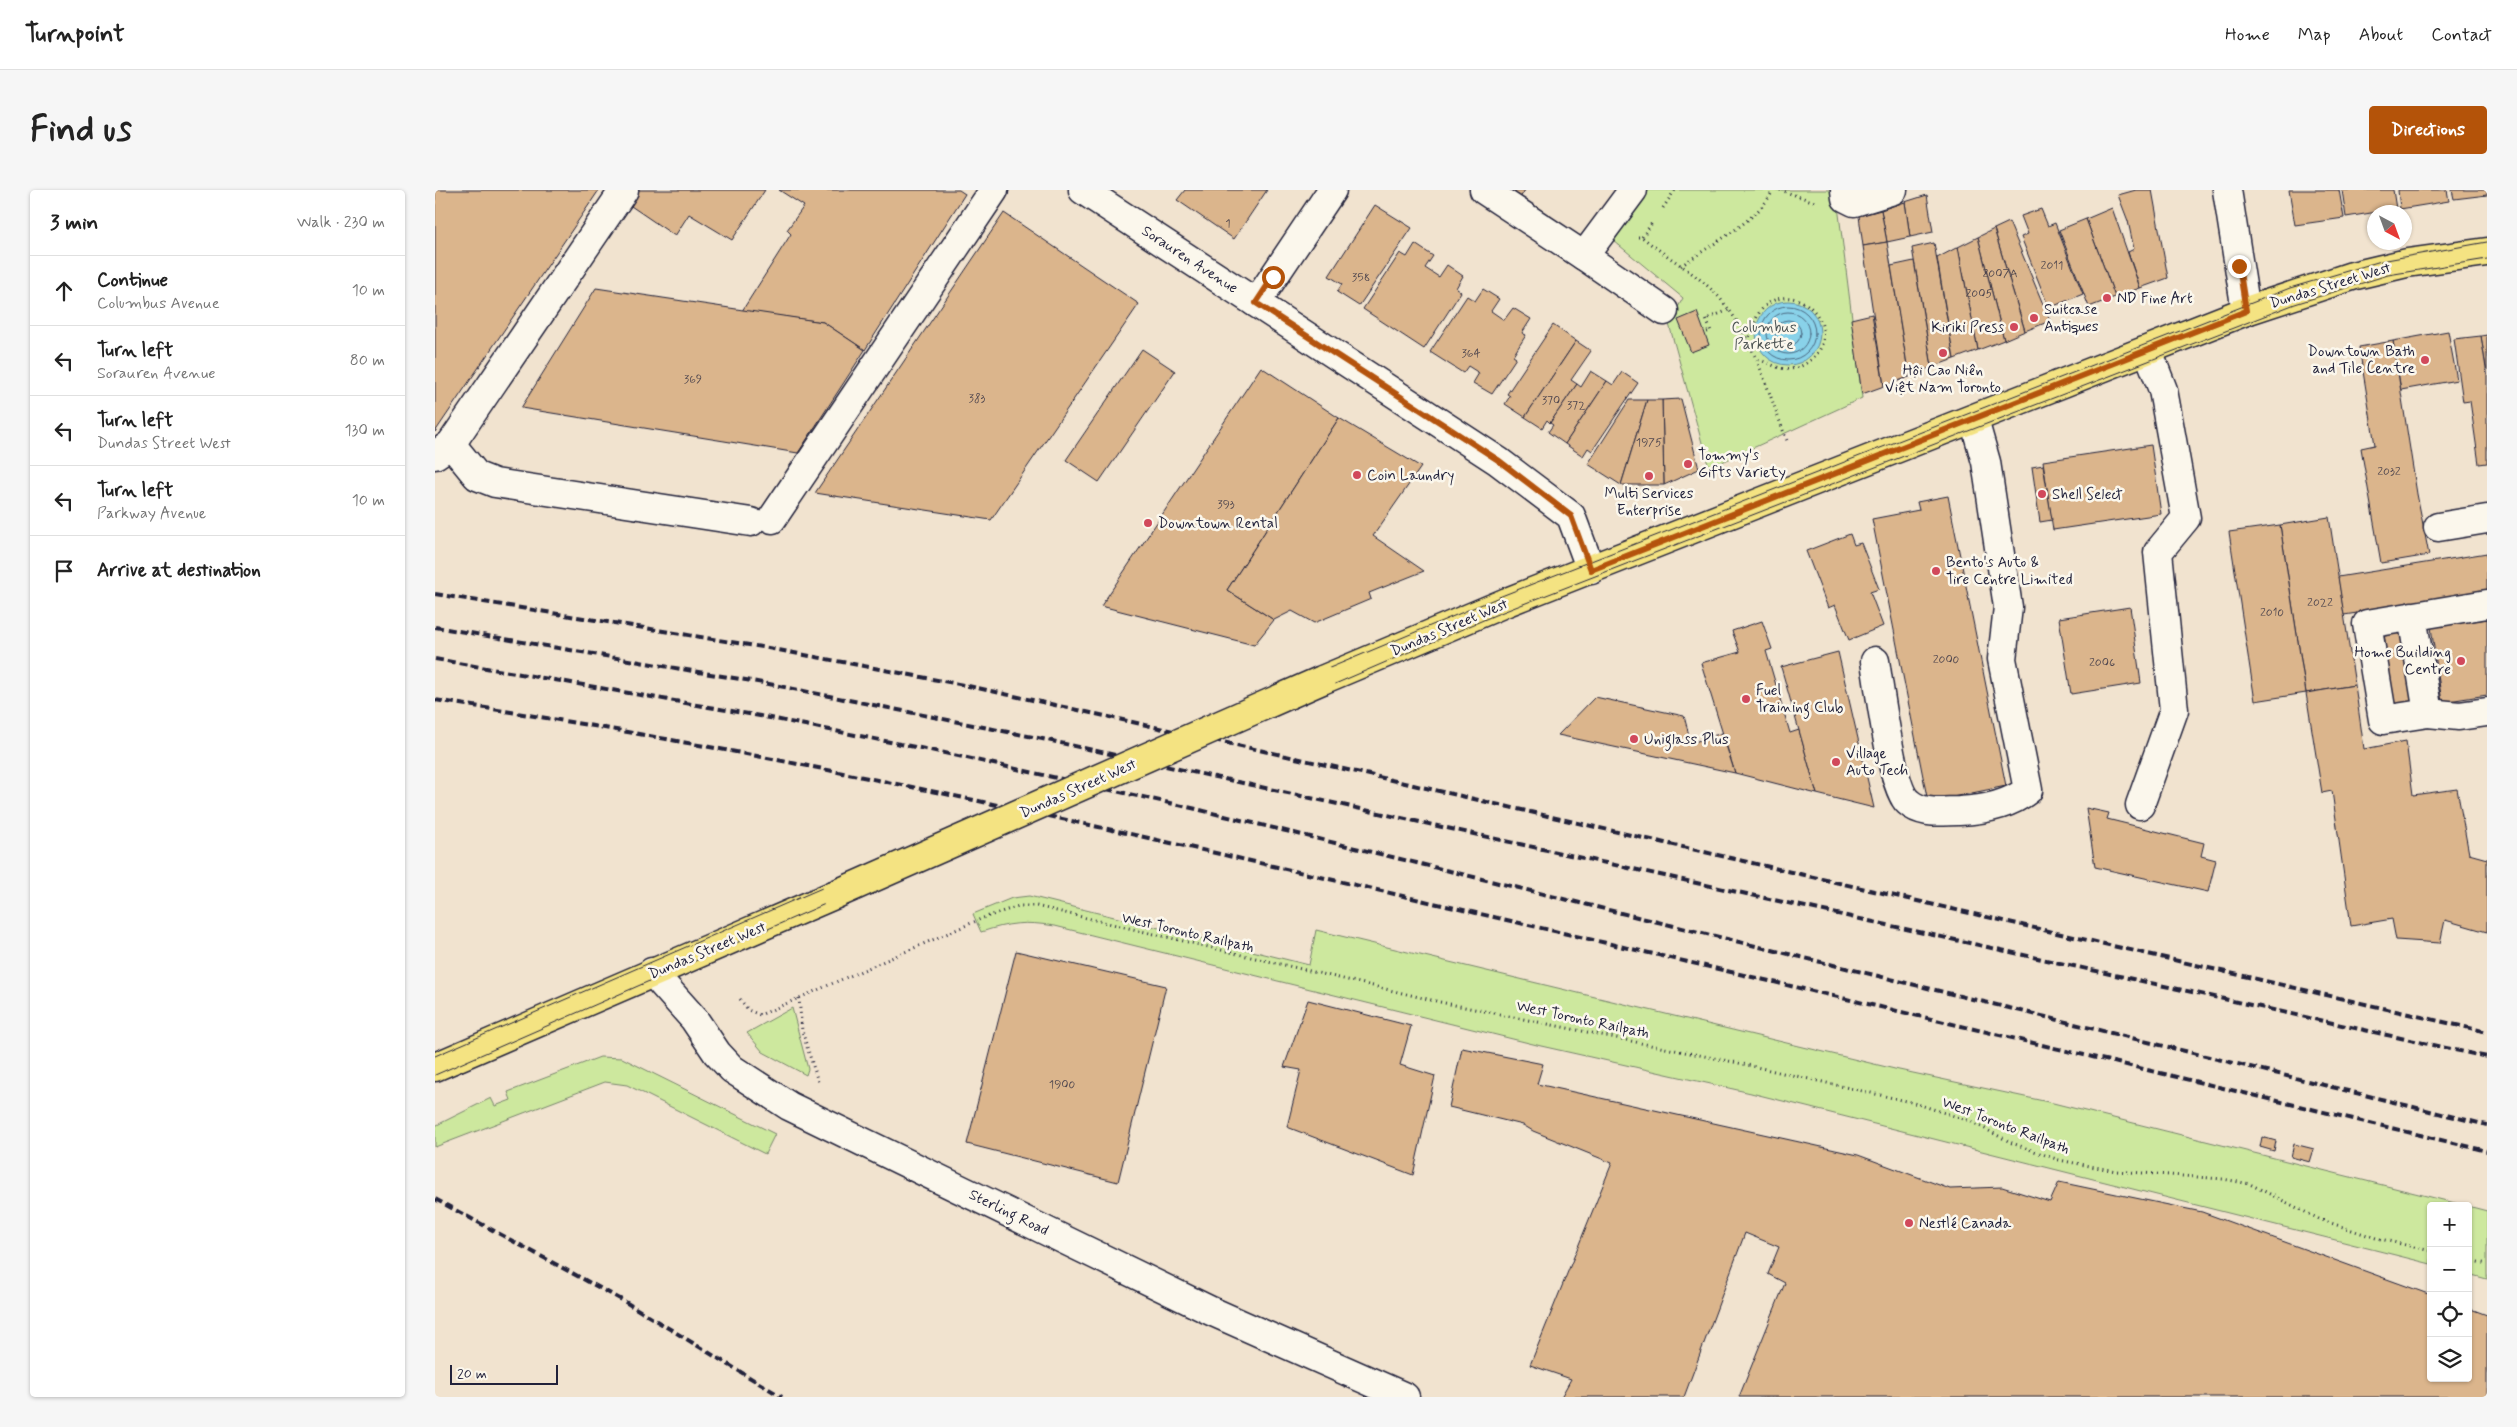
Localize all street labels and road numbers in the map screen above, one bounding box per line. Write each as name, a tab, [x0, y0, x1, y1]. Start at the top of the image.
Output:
street label: Sorauren Avenue	[1137, 221, 1242, 299]
street label: Dundas Street West	[2267, 258, 2394, 314]
street label: Dundas Street West	[1388, 594, 1512, 662]
street label: Dundas Street West	[1017, 754, 1140, 824]
street label: West Toronto Railpath	[1120, 908, 1256, 958]
street label: Dundas Street West	[646, 917, 770, 985]
street label: West Toronto Railpath	[1515, 996, 1651, 1044]
street label: West Toronto Railpath	[1939, 1092, 2072, 1160]
street label: Sterling Road	[965, 1185, 1052, 1242]

